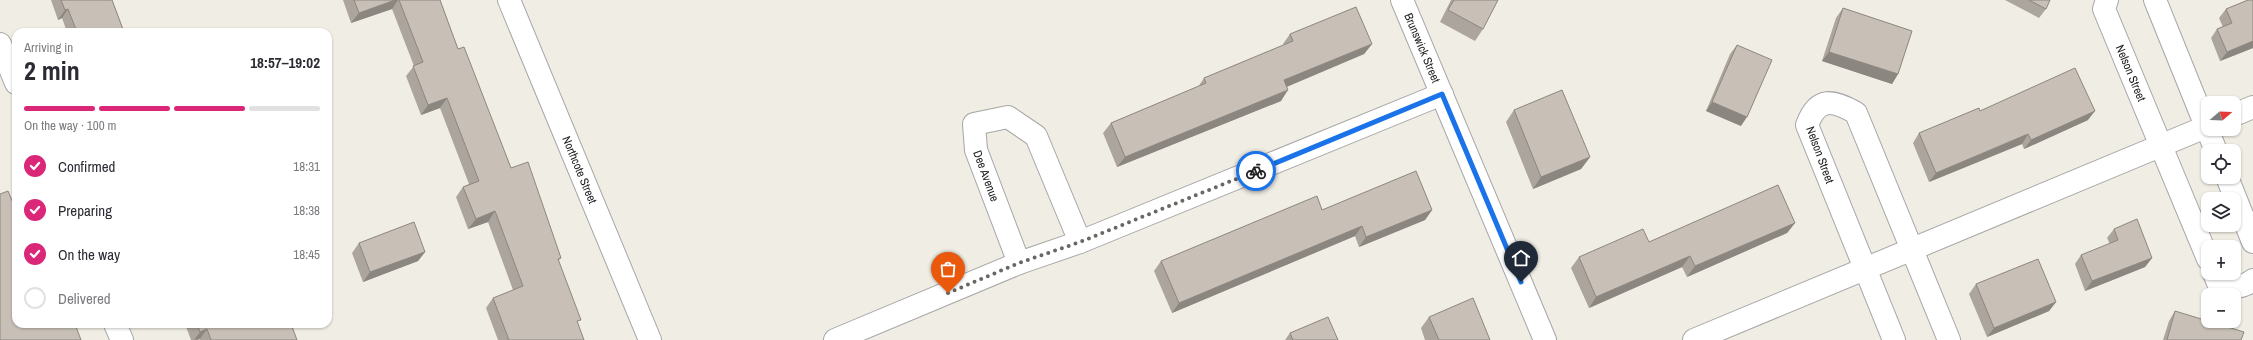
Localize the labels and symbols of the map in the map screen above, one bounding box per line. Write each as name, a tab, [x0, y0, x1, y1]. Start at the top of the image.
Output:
street label: Brunswick Street	[1400, 10, 1444, 86]
street label: Nelson Street	[2112, 43, 2150, 104]
north arrow	[2201, 96, 2241, 136]
street label: Nelson Street	[1802, 124, 1838, 186]
street label: Northcote Street	[558, 134, 601, 206]
street label: Dee Avenue	[969, 148, 1003, 204]
courier	[1236, 151, 1276, 191]
pin	[1504, 241, 1538, 282]
pin	[931, 252, 965, 293]

